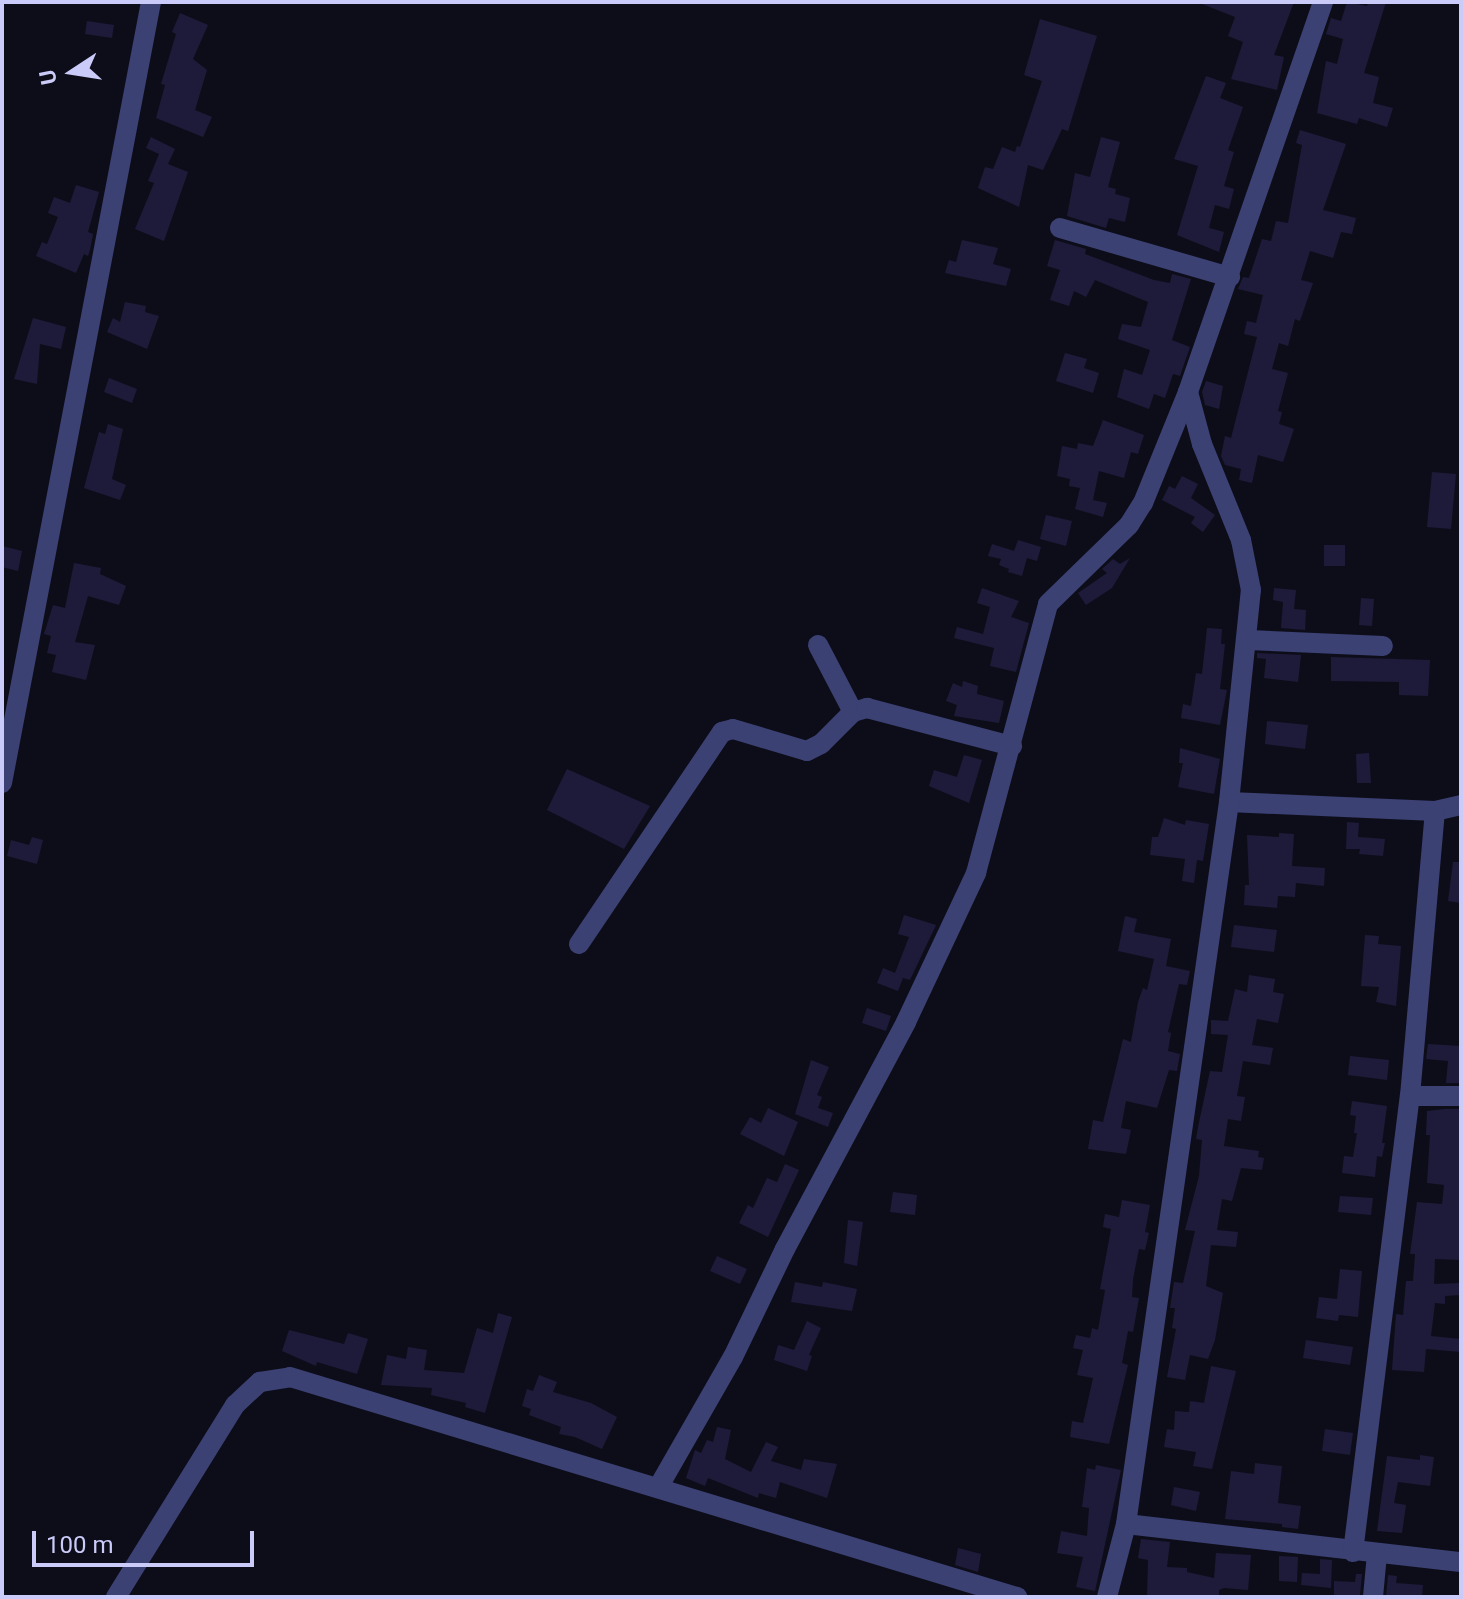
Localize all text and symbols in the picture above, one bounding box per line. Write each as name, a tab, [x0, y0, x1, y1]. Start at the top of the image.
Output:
north arrow	[32, 32, 112, 112]
text: U	[34, 67, 62, 87]
scale bar	[36, 1515, 258, 1565]
text: 100 m	[46, 1531, 113, 1559]

